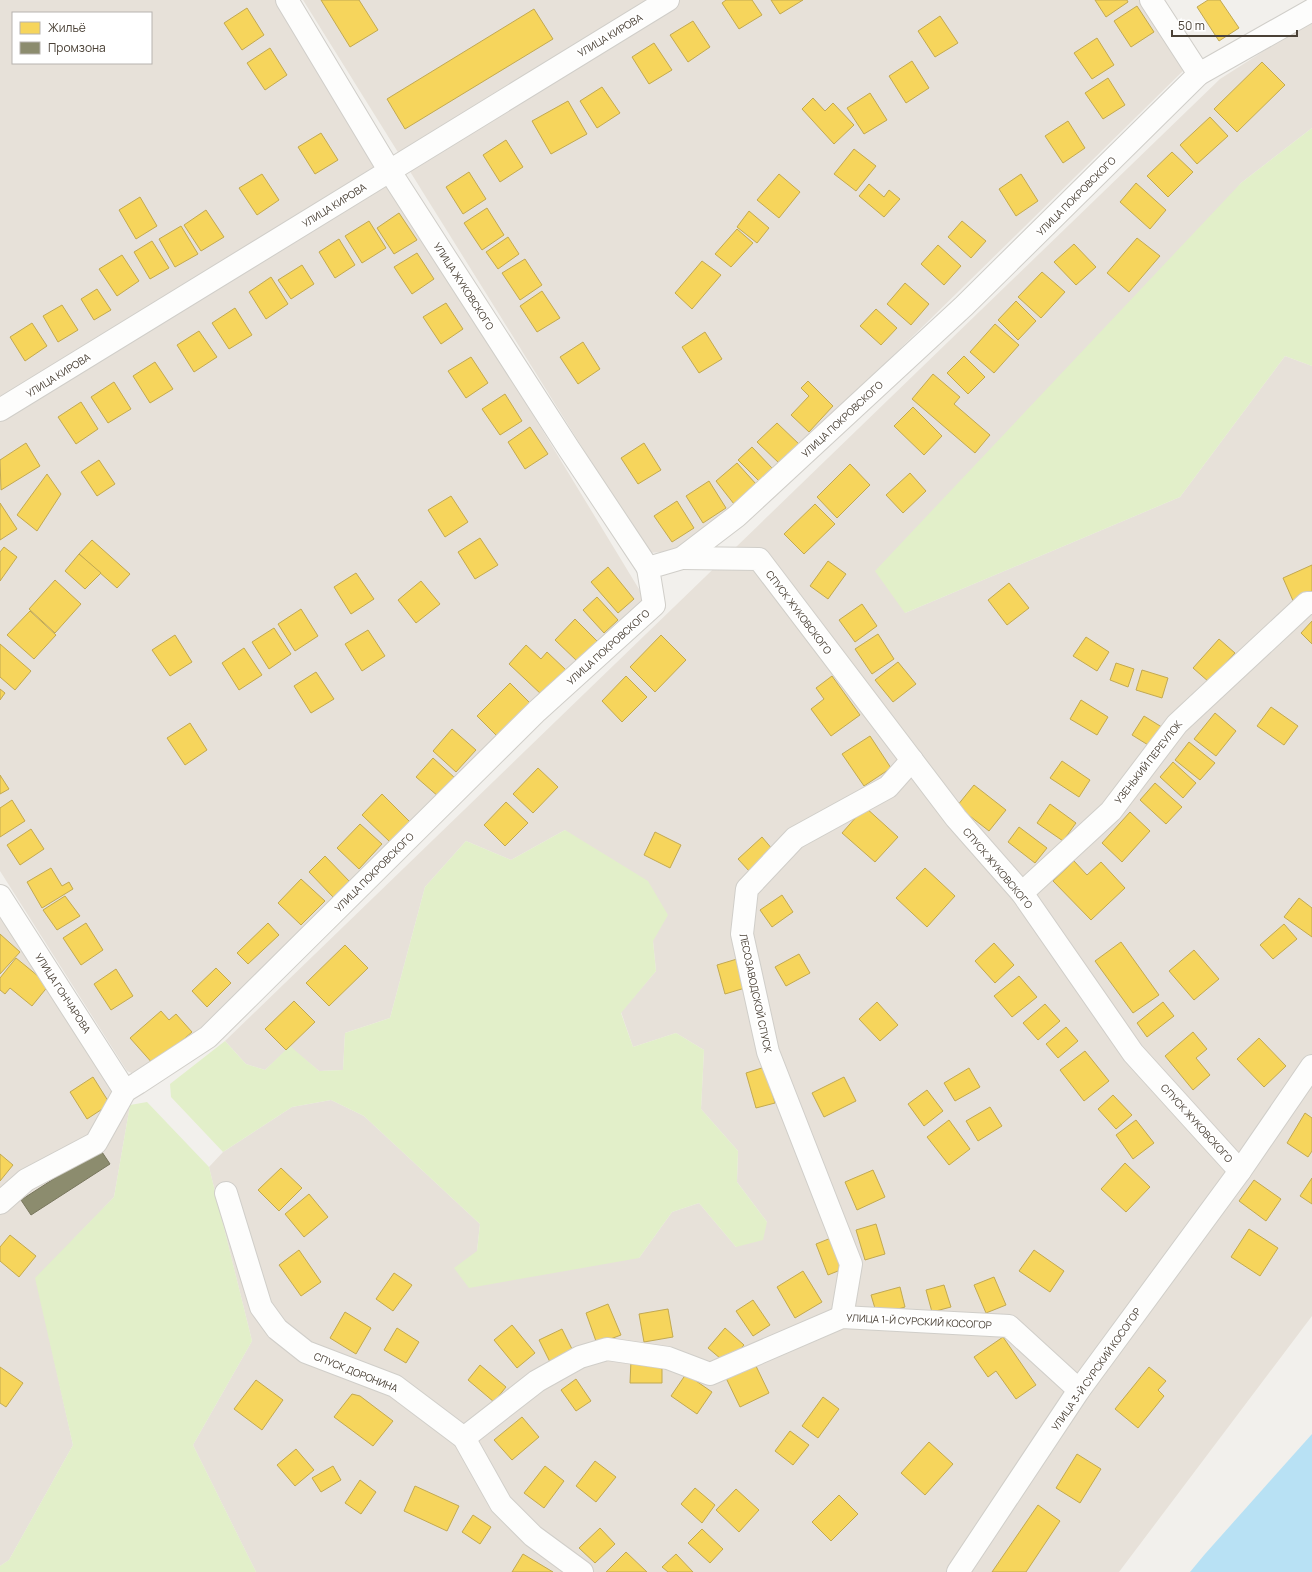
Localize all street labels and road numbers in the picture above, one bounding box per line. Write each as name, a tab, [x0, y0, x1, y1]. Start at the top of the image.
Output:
street label: УЛИЦА КИРОВА	[575, 10, 646, 60]
street label: УЛИЦА ПОКРОВСКОГО	[1033, 153, 1119, 239]
street label: УЛИЦА КИРОВА	[299, 179, 369, 230]
street label: УЛИЦА ЖУКОВСКОГО	[430, 240, 498, 332]
street label: УЛИЦА КИРОВА	[23, 349, 93, 400]
street label: УЛИЦА ПОКРОВСКОГО	[798, 377, 886, 461]
street label: СПУСК ЖУКОВСКОГО	[763, 567, 835, 657]
street label: УЛИЦА ПОКРОВСКОГО	[564, 606, 652, 688]
street label: УЗЕНЬКИЙ ПЕРЕУЛОК	[1111, 717, 1185, 807]
street label: СПУСК ЖУКОВСКОГО	[960, 825, 1036, 911]
street label: УЛИЦА ПОКРОВСКОГО	[331, 829, 417, 915]
street label: ЛЕСОЗАВОДСКОЙ СПУСК	[737, 932, 775, 1054]
street label: УЛИЦА ГОНЧАРОВА	[32, 950, 95, 1036]
street label: СПУСК ЖУКОВСКОГО	[1158, 1081, 1236, 1165]
street label: УЛИЦА 3-Й СУРСКИЙ КОСОГОР	[1048, 1305, 1144, 1433]
street label: УЛИЦА 1-Й СУРСКИЙ КОСОГОР	[846, 1310, 992, 1332]
street label: СПУСК ДОРОНИНА	[312, 1349, 401, 1396]

